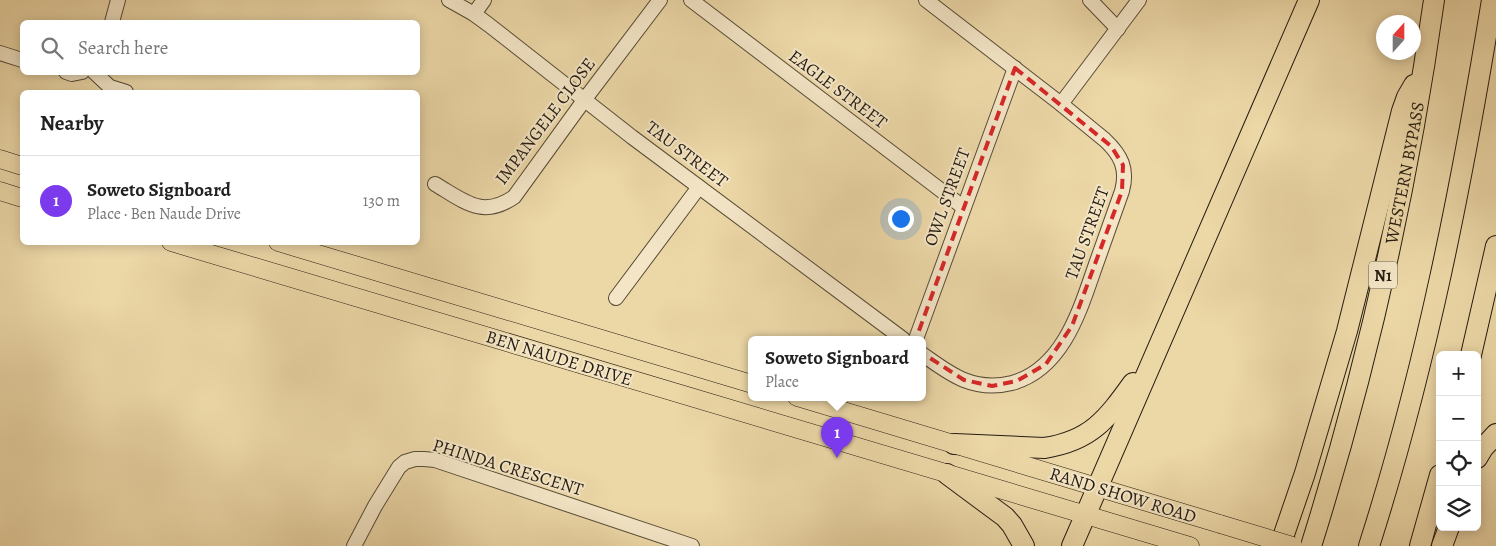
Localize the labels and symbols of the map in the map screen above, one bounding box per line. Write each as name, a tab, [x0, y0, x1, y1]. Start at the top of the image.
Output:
north arrow	[1376, 15, 1421, 60]
street label: EAGLE STREET	[784, 44, 892, 134]
street label: IMPANGELE CLOSE	[489, 53, 601, 189]
street label: WESTERN BYPASS	[1379, 100, 1430, 247]
street label: TAU STREET	[641, 115, 733, 193]
street label: OWL STREET	[918, 144, 976, 249]
street label: TAU STREET	[1059, 183, 1115, 283]
your location	[888, 206, 914, 232]
road number: N1	[1369, 262, 1397, 288]
street label: BEN NAUDE DRIVE	[483, 324, 635, 392]
pin: 1	[821, 417, 853, 458]
street label: PHINDA CRESCENT	[430, 433, 586, 501]
street label: RAND SHOW ROAD	[1047, 461, 1199, 529]

